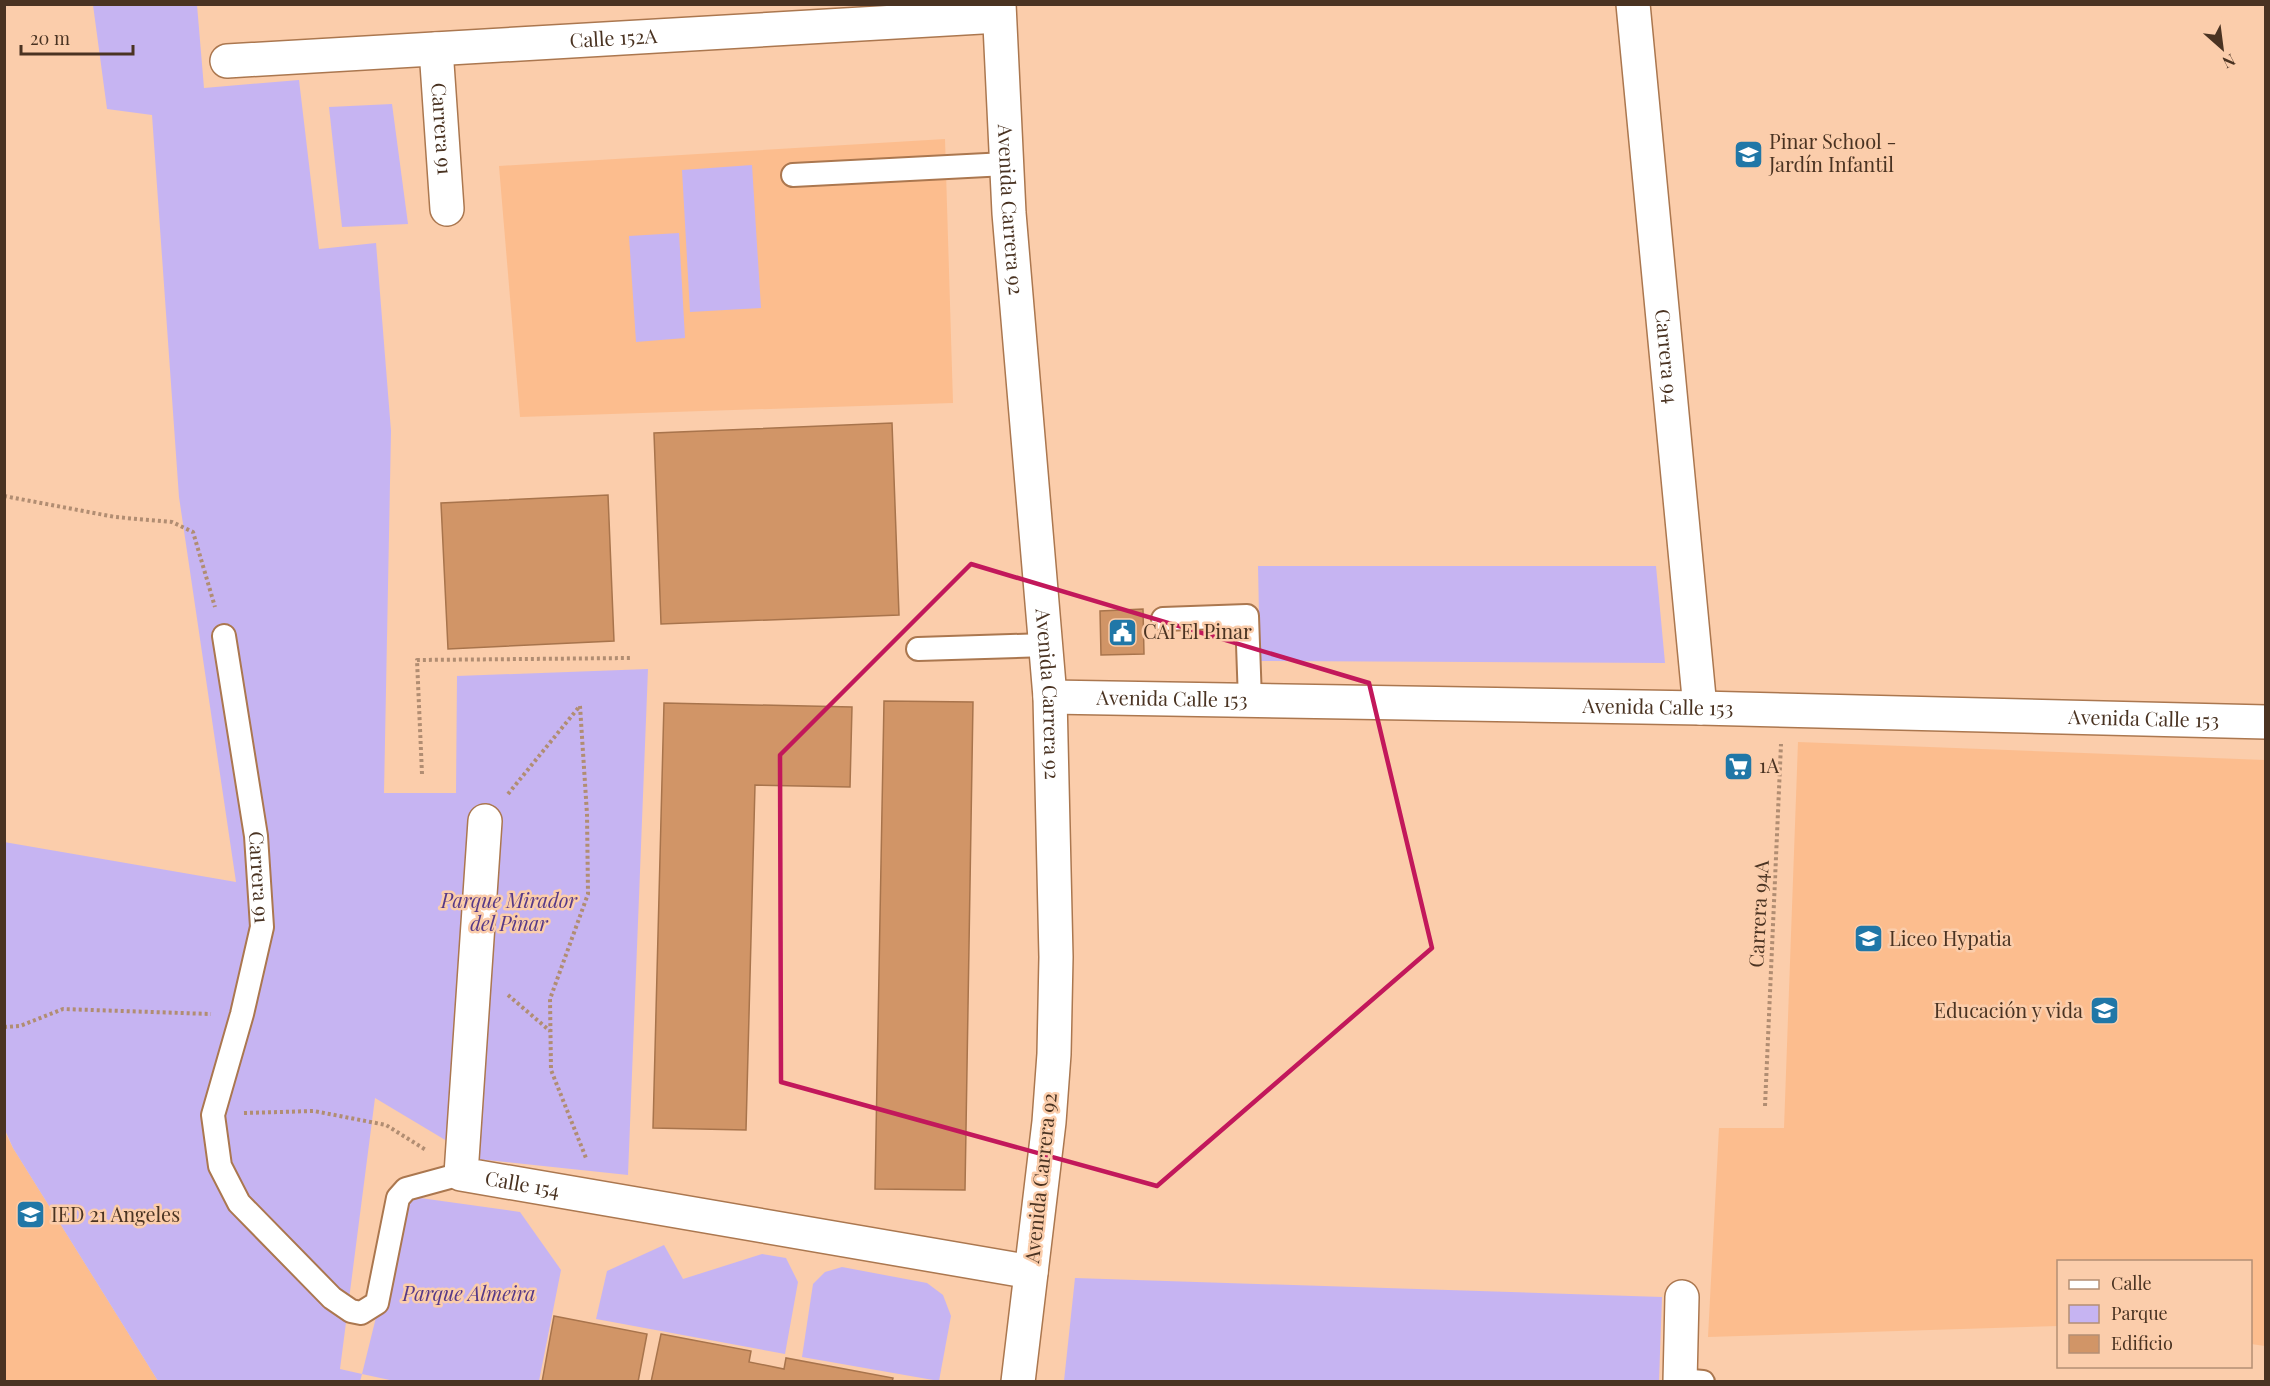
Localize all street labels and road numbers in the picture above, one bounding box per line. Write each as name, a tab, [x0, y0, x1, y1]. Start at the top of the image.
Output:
street label: Calle 152A	[569, 21, 658, 53]
street label: Carrera 91	[426, 82, 460, 176]
street label: Avenida Carrera 92	[993, 123, 1031, 296]
street label: Carrera 94	[1650, 308, 1686, 405]
street label: Avenida Carrera 92	[1030, 606, 1067, 780]
street label: Avenida Calle 153	[1095, 683, 1248, 712]
street label: Avenida Calle 153	[1581, 691, 1734, 721]
street label: Avenida Calle 153	[2067, 702, 2220, 733]
street label: Carrera 91	[244, 830, 277, 924]
street label: Carrera 94A	[1741, 859, 1774, 968]
street label: Avenida Carrera 92	[1017, 1091, 1062, 1265]
street label: Calle 154	[483, 1163, 562, 1203]

